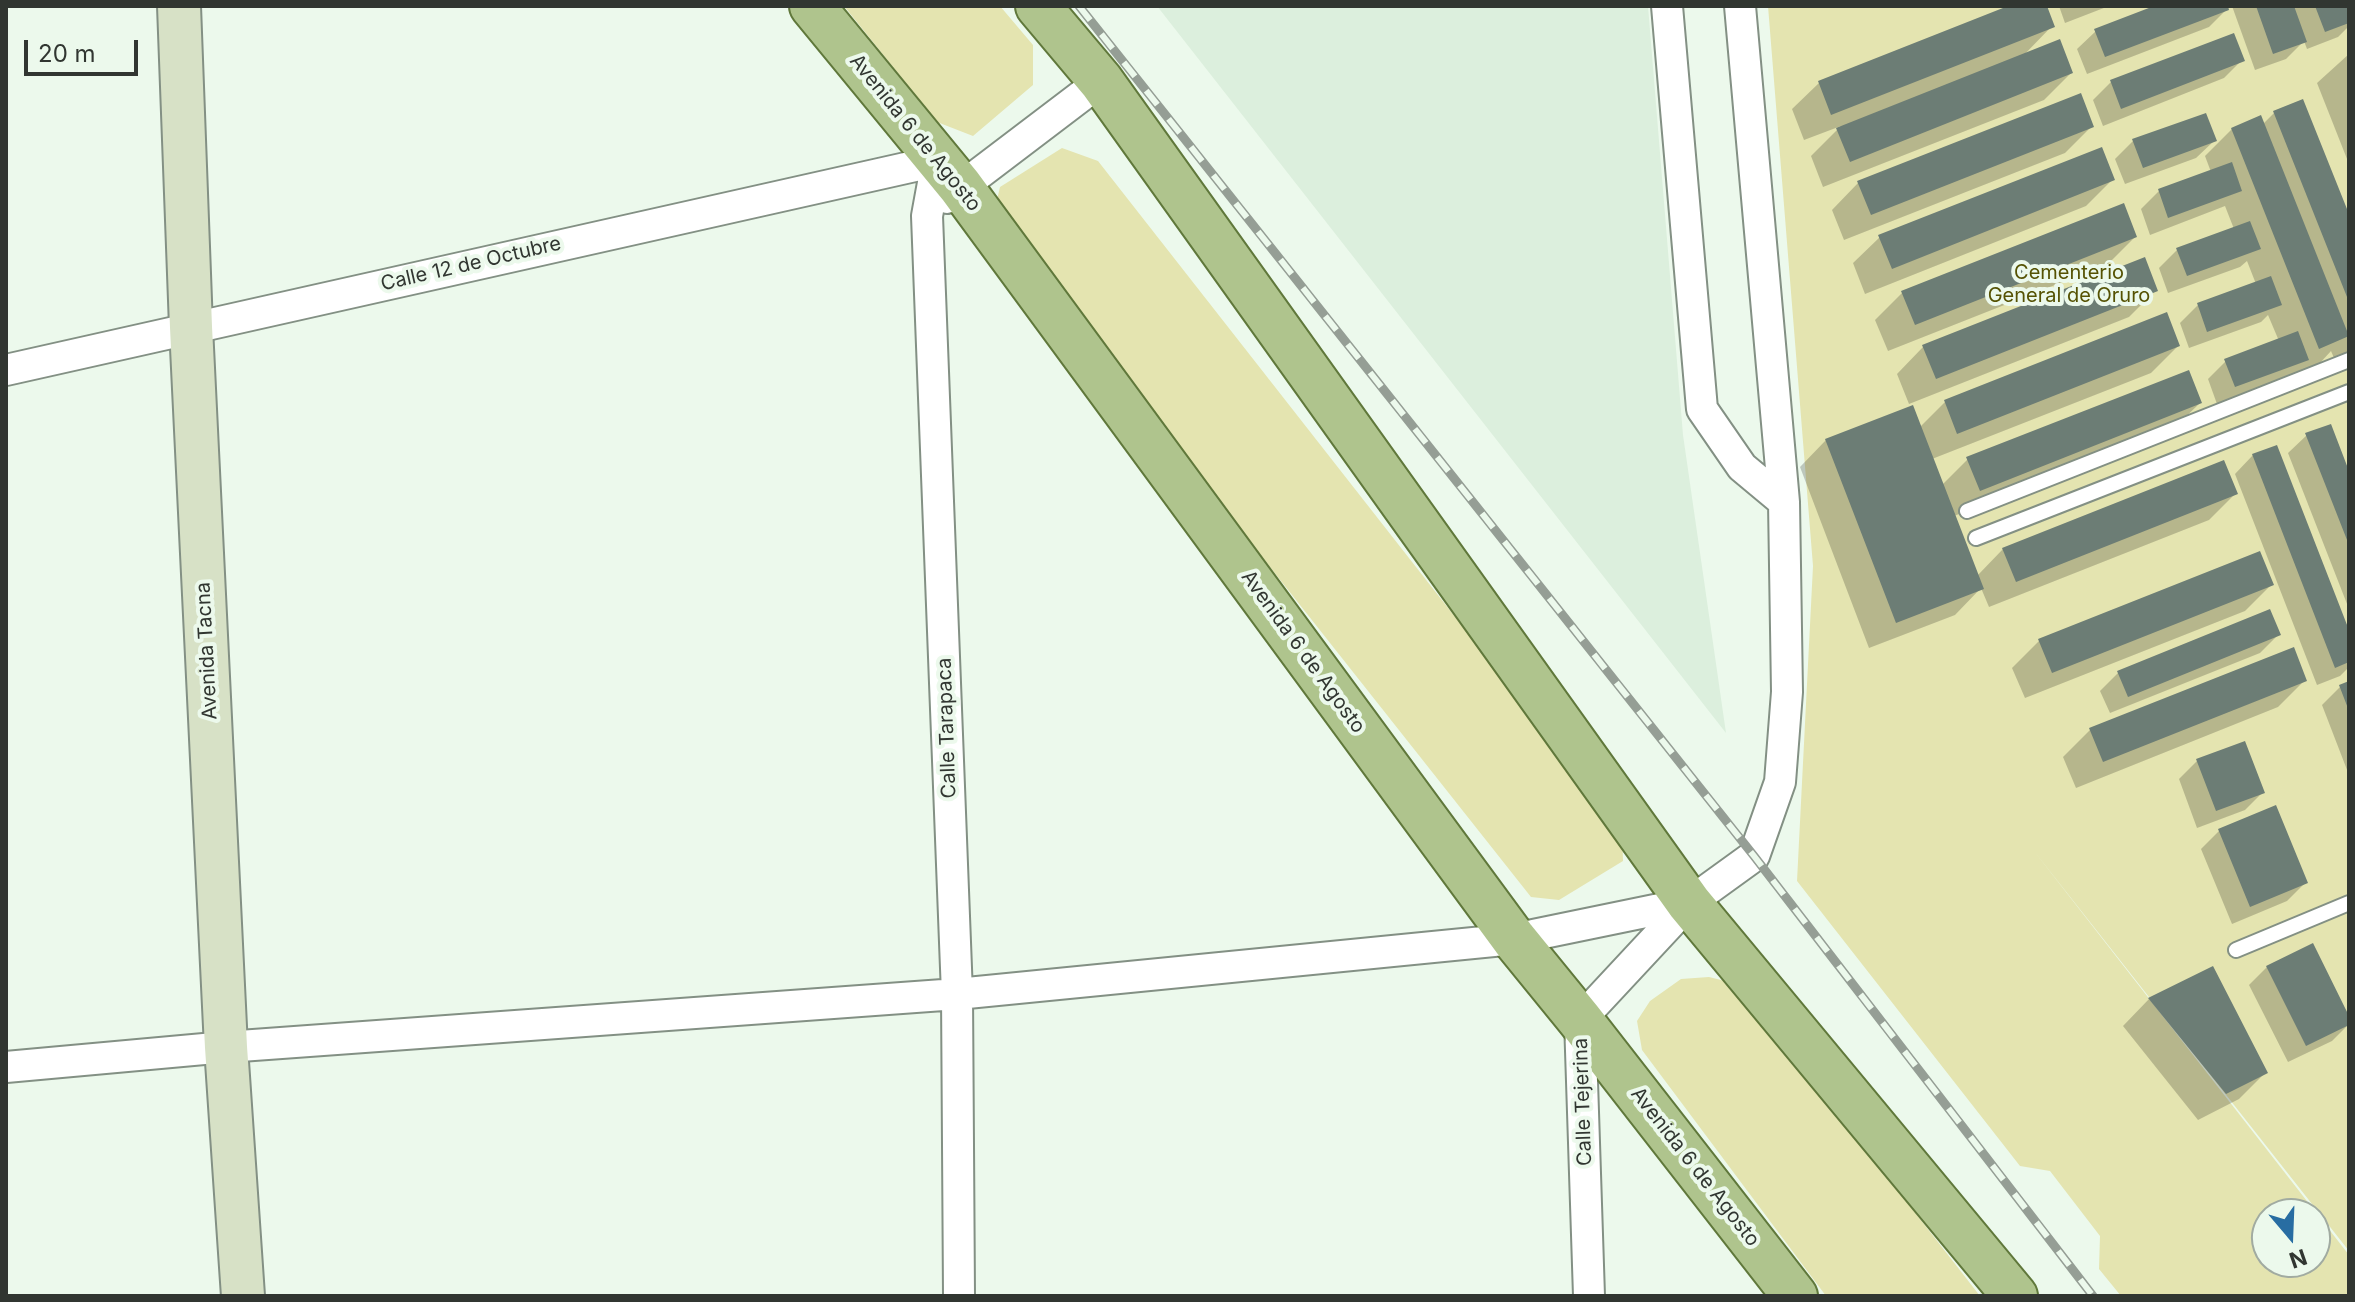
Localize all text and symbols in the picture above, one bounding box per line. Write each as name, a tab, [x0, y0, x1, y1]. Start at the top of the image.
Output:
scale bar	[28, 24, 142, 74]
text: 20 m	[38, 39, 96, 68]
street label: Avenida 6 de Agosto	[844, 50, 986, 216]
street label: Calle 12 de Octubre	[378, 232, 564, 296]
park label: Cementerio General de Oruro	[1988, 261, 2150, 308]
street label: Avenida 6 de Agosto	[1236, 566, 1370, 738]
street label: Avenida Tacna	[191, 582, 223, 720]
street label: Calle Tarapaca	[933, 657, 961, 799]
street label: Calle Tejerina	[1569, 1038, 1597, 1166]
street label: Avenida 6 de Agosto	[1625, 1083, 1765, 1251]
north arrow	[2251, 1198, 2331, 1278]
text: N	[2286, 1244, 2310, 1274]

